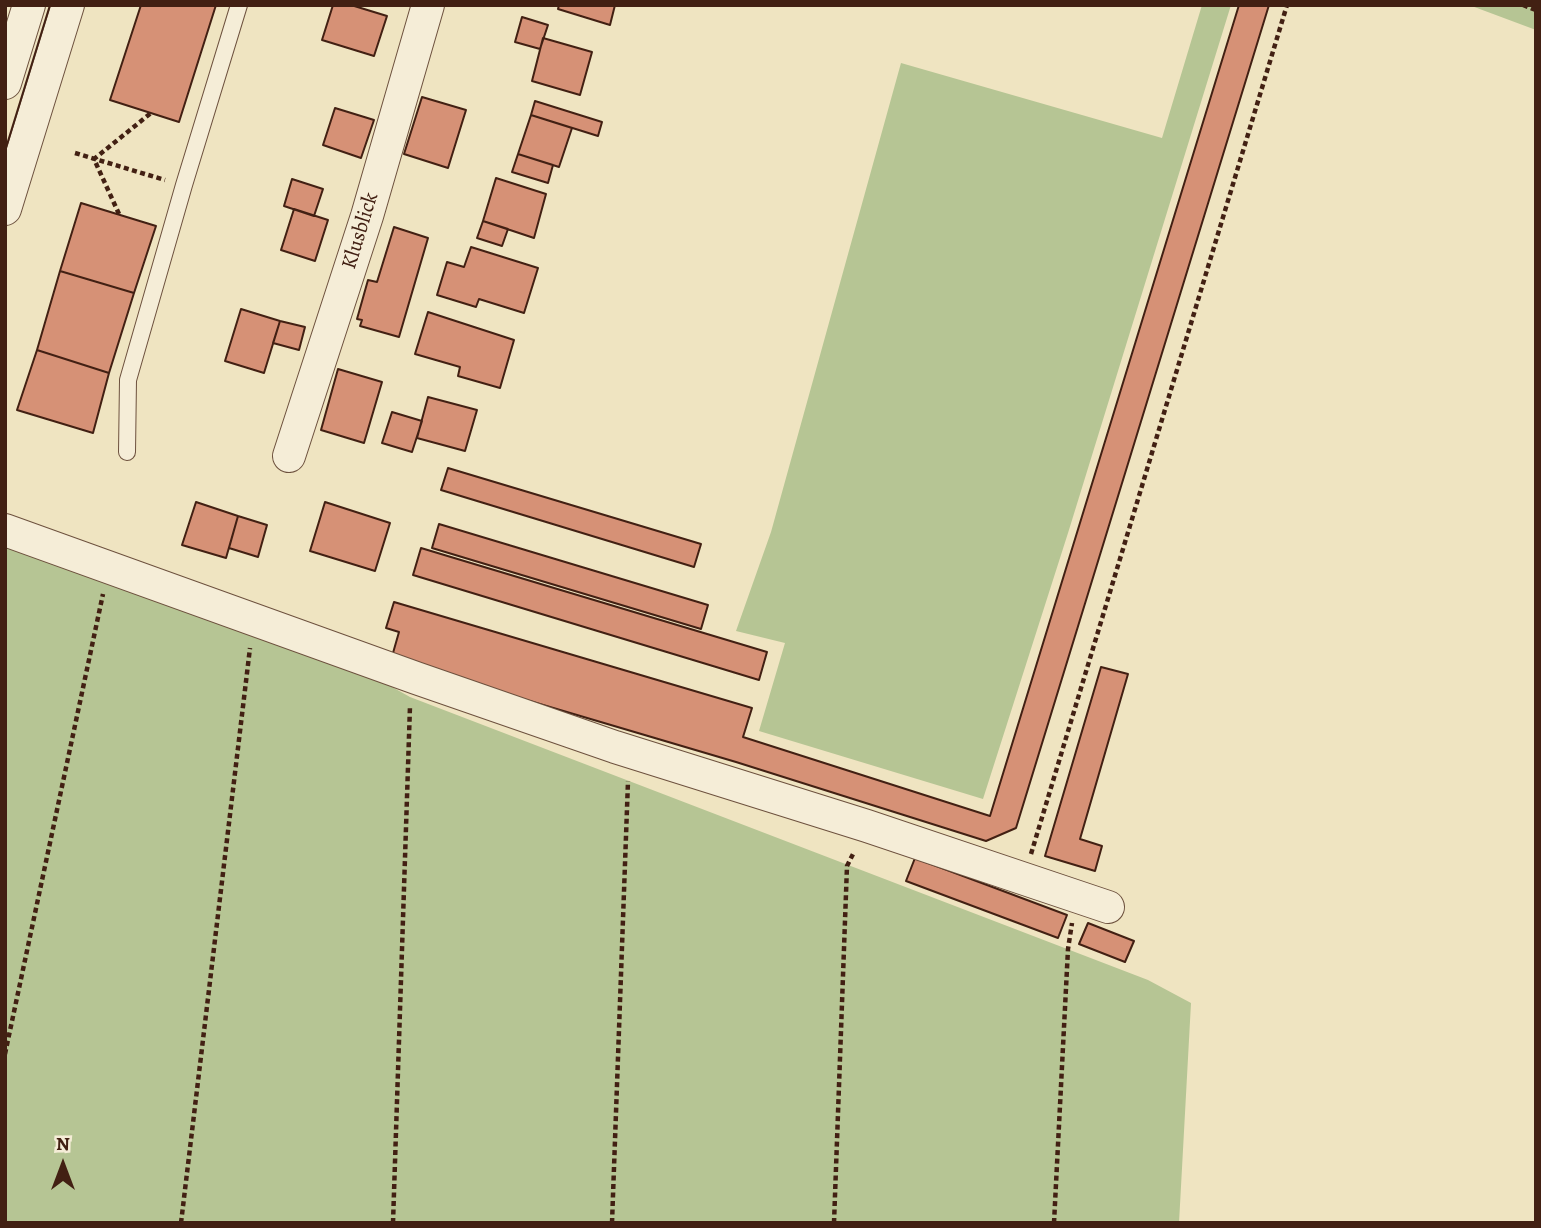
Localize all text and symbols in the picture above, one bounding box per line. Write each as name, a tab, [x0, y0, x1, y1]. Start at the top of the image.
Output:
street label: Klusblick	[337, 189, 385, 273]
north arrow	[28, 1130, 98, 1200]
text: N	[56, 1131, 70, 1157]

